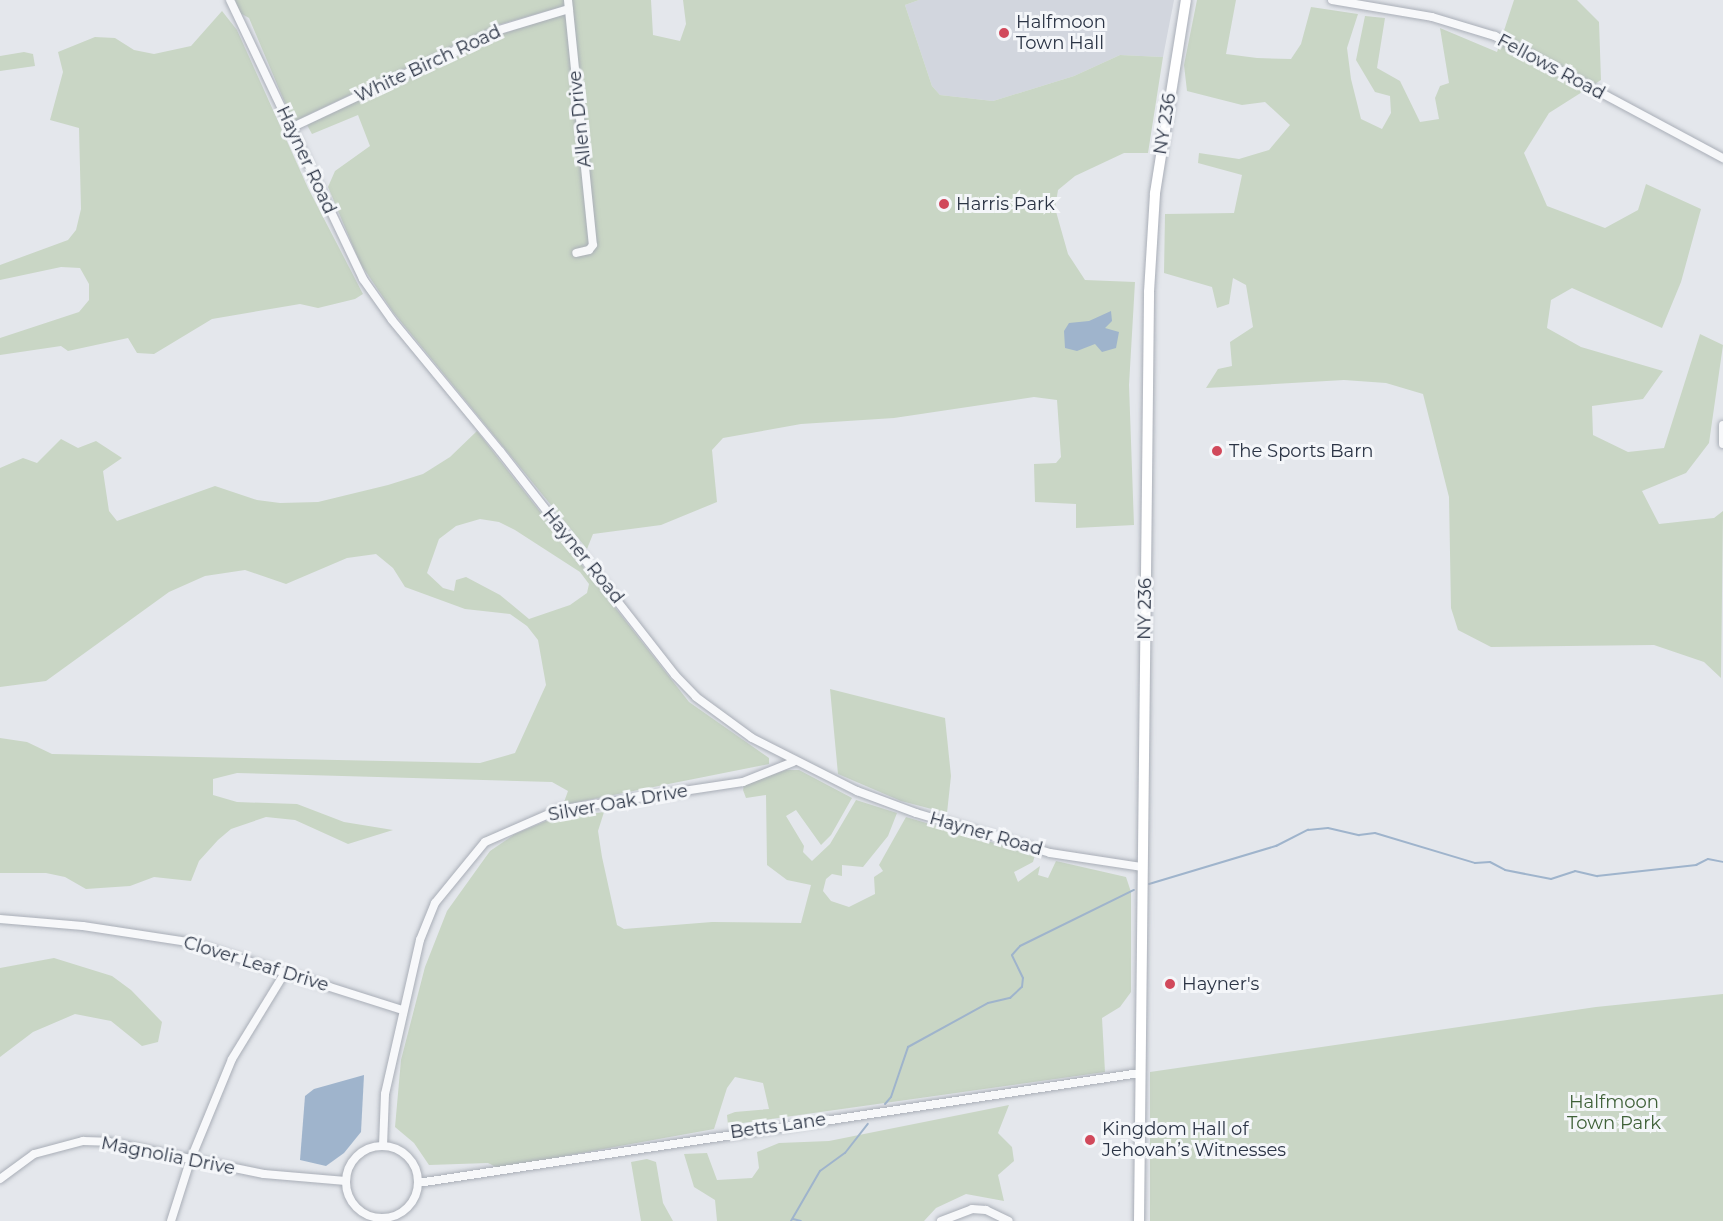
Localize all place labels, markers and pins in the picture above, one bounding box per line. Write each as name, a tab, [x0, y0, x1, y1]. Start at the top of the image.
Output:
place label: Halfmoon Town Hall	[1016, 12, 1106, 54]
marker: Halfmoon Town Hall	[997, 26, 1011, 40]
place label: Harris Park	[956, 193, 1055, 215]
marker: Harris Park	[937, 197, 951, 211]
place label: The Sports Barn	[1229, 440, 1373, 462]
marker: The Sports Barn	[1210, 444, 1224, 458]
place label: Hayner's	[1182, 973, 1259, 995]
marker: Hayner's	[1163, 977, 1177, 991]
place label: Kingdom Hall of Jehovah’s Witnesses	[1102, 1119, 1286, 1162]
marker: Kingdom Hall of Jehovah’s Witnesses	[1083, 1133, 1097, 1147]

